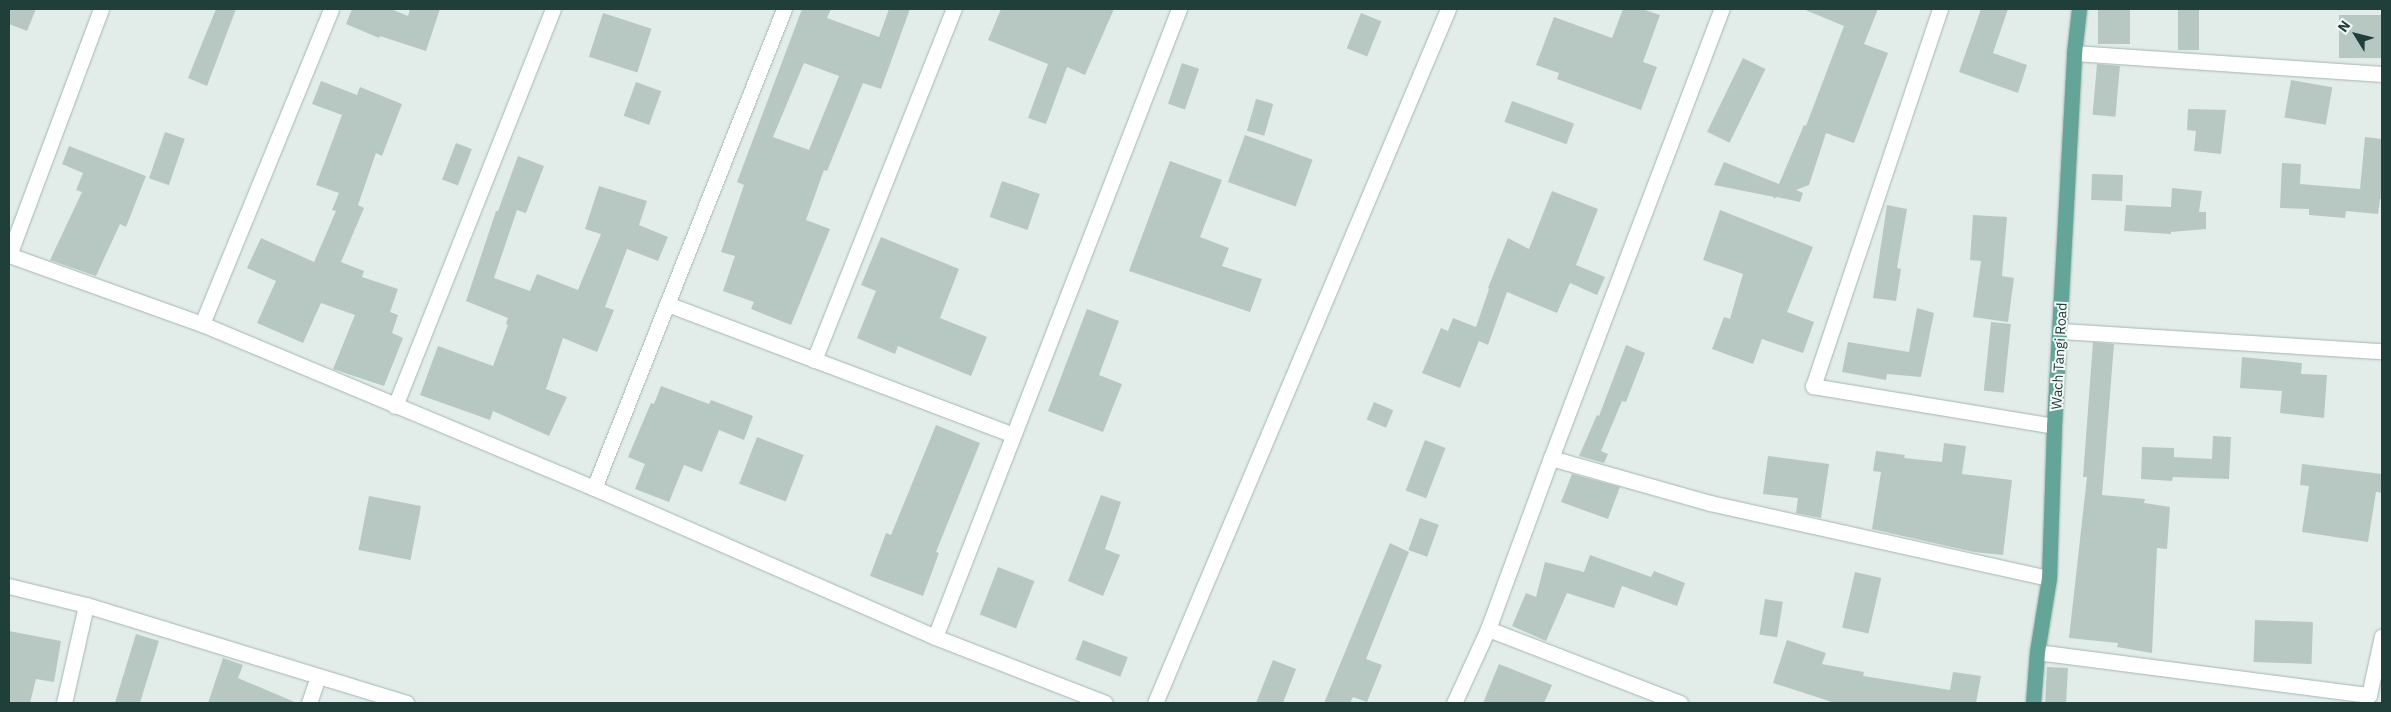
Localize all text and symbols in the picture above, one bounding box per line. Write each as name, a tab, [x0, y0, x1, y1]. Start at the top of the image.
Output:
north arrow	[2331, 10, 2381, 60]
text: N	[2334, 17, 2354, 36]
street label: Wach Tangi Road	[2048, 302, 2070, 410]

